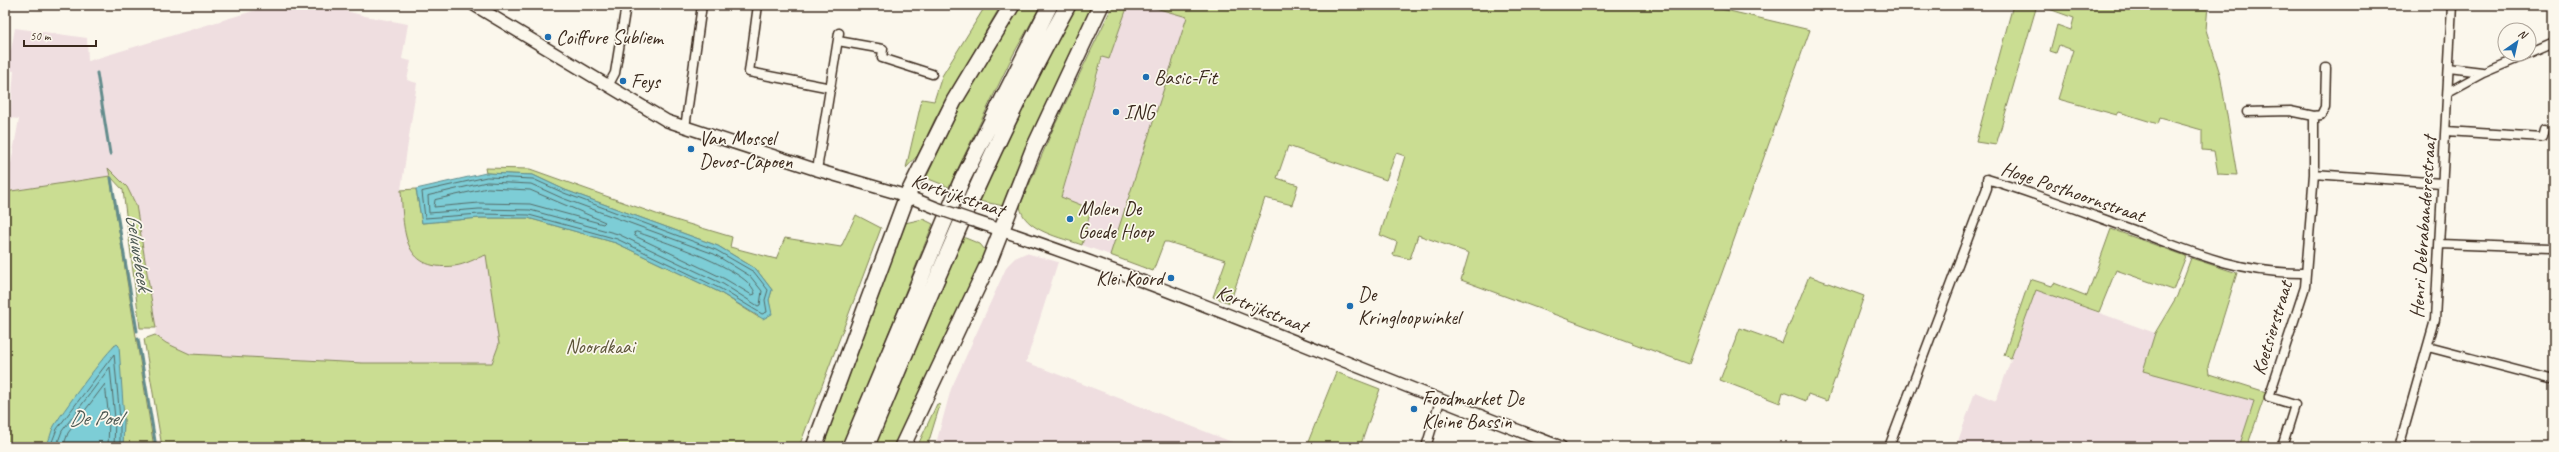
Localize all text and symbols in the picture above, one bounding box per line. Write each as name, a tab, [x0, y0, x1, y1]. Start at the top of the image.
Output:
scale bar	[24, 22, 96, 48]
north arrow	[2497, 22, 2537, 62]
place label: Coiffure Subliem	[556, 25, 665, 50]
text: N	[2516, 26, 2531, 43]
text: 50 m	[30, 28, 52, 44]
marker: Coiffure Subliem	[543, 32, 553, 42]
place label: Basic-Fit	[1154, 65, 1219, 90]
place label: Feys	[631, 69, 662, 94]
marker: Basic-Fit	[1141, 72, 1151, 82]
marker: Feys	[618, 76, 628, 86]
place label: ING	[1124, 100, 1156, 125]
marker: ING	[1111, 107, 1121, 117]
place label: Van Mossel Devos-Capoen	[699, 126, 794, 174]
street label: Henri Debrabanderestraat	[2404, 132, 2442, 319]
marker: Van Mossel Devos-Capoen	[686, 144, 696, 154]
street label: Hoge Posthoornstraat	[1998, 156, 2150, 229]
street label: Kortrijkstraat	[908, 167, 1011, 224]
place label: Molen De Goede Hoop	[1078, 196, 1155, 244]
water label: Geluwebeek	[120, 212, 158, 295]
marker: Molen De Goede Hoop	[1065, 214, 1075, 224]
place label: Klei Koord	[1096, 266, 1166, 291]
marker: Klei Koord	[1166, 273, 1176, 283]
street label: Koetsierstraat	[2246, 276, 2299, 378]
street label: Kortrijkstraat	[1213, 279, 1314, 340]
place label: De Kringloopwinkel	[1358, 282, 1464, 330]
marker: De Kringloopwinkel	[1345, 301, 1355, 311]
park label: Noordkaai	[565, 334, 637, 359]
place label: Foodmarket De Kleine Bassin	[1422, 386, 1525, 434]
marker: Foodmarket De Kleine Bassin	[1409, 404, 1419, 414]
water label: De Poel	[69, 405, 128, 431]

